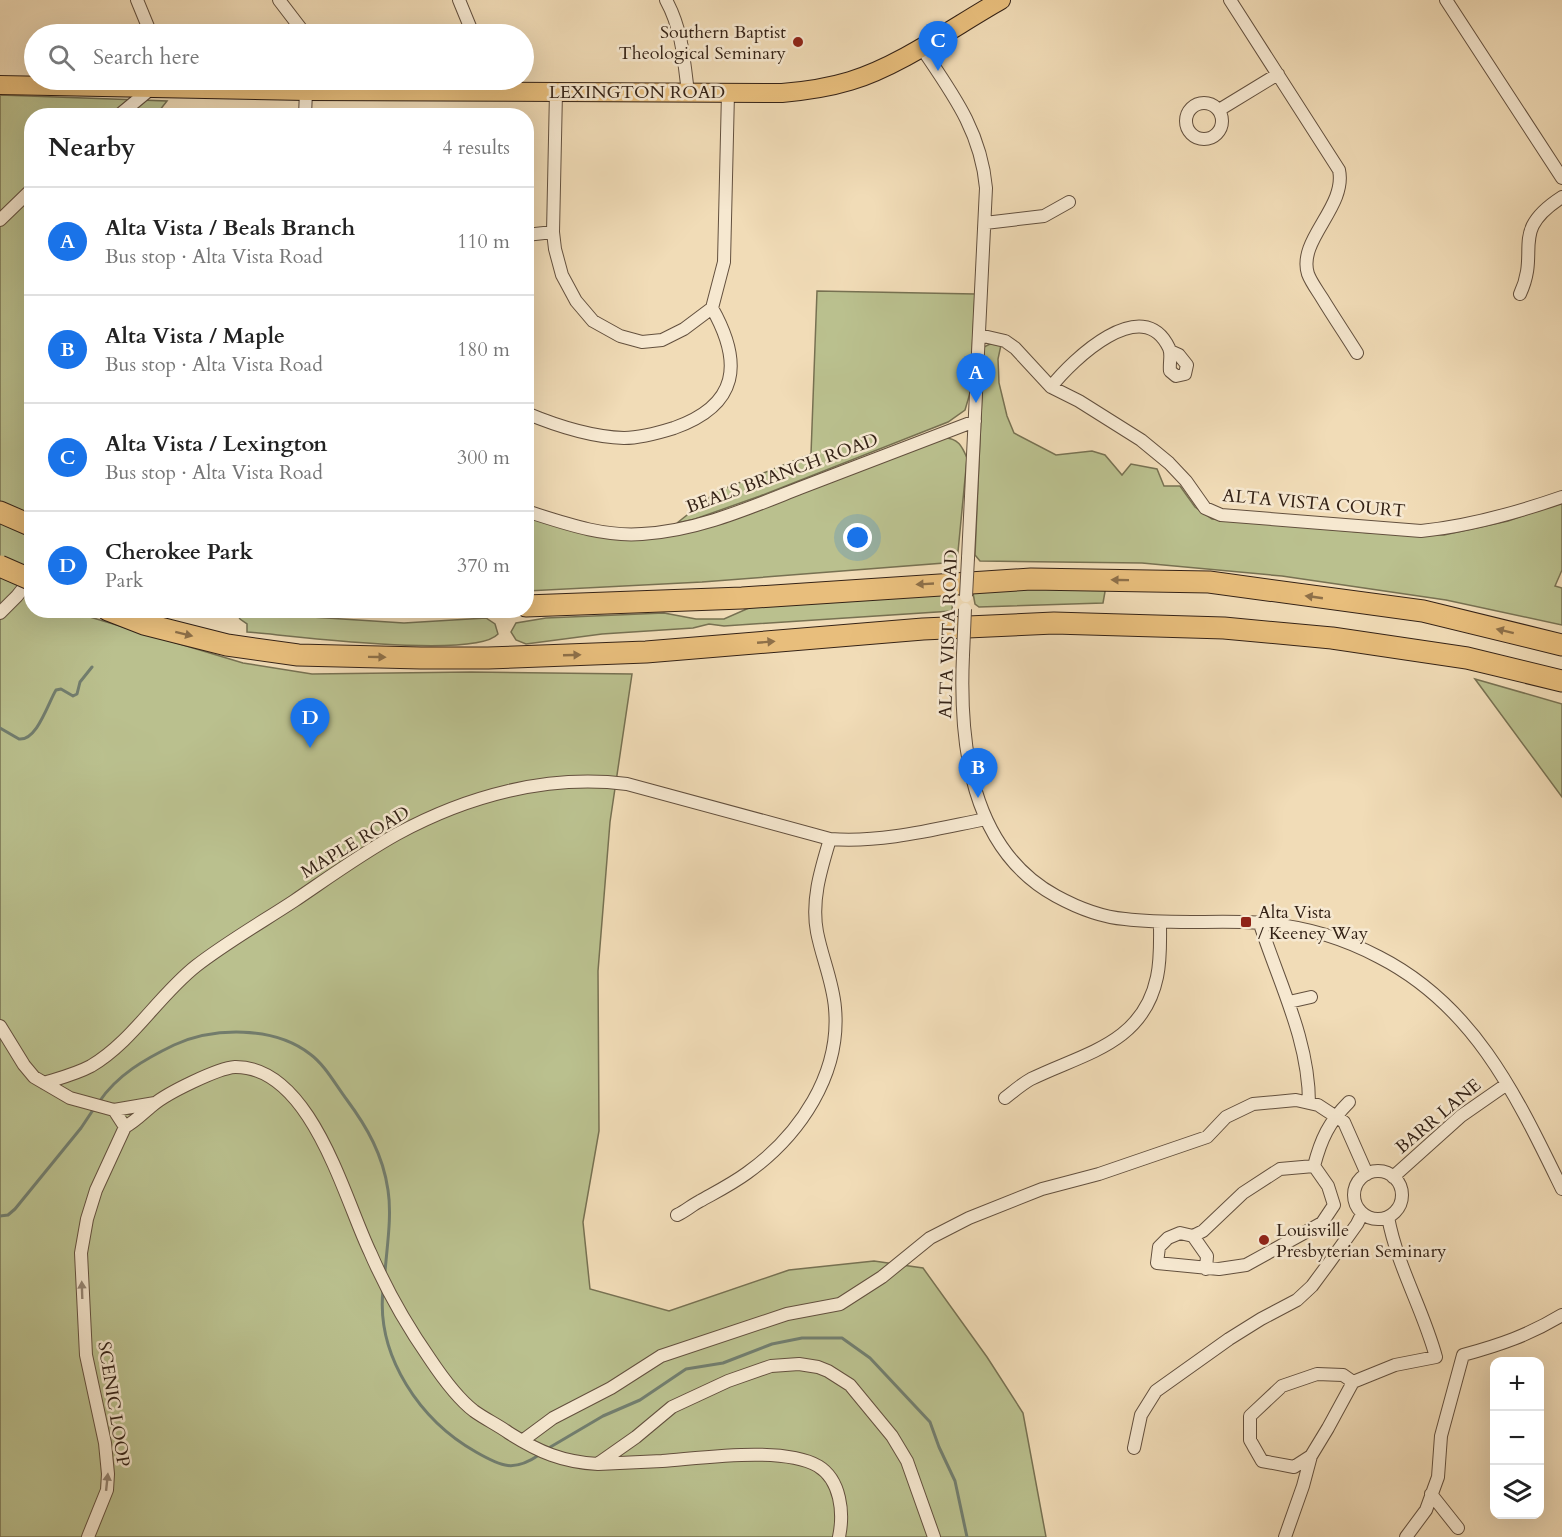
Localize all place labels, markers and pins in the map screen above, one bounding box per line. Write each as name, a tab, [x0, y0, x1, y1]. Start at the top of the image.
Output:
place label: Southern Baptist Theological Seminary	[619, 20, 786, 66]
pin: C	[918, 22, 958, 71]
marker: Southern Baptist Theological Seminary	[791, 35, 805, 49]
pin: A	[956, 354, 996, 403]
pin: D	[290, 698, 330, 748]
pin: B	[958, 748, 998, 798]
place label: Alta Vista / Keeney Way	[1258, 900, 1369, 946]
marker: Alta Vista / Keeney Way	[1239, 915, 1253, 929]
place label: Louisville Presbyterian Seminary	[1276, 1218, 1447, 1264]
marker: Louisville Presbyterian Seminary	[1257, 1233, 1271, 1247]

